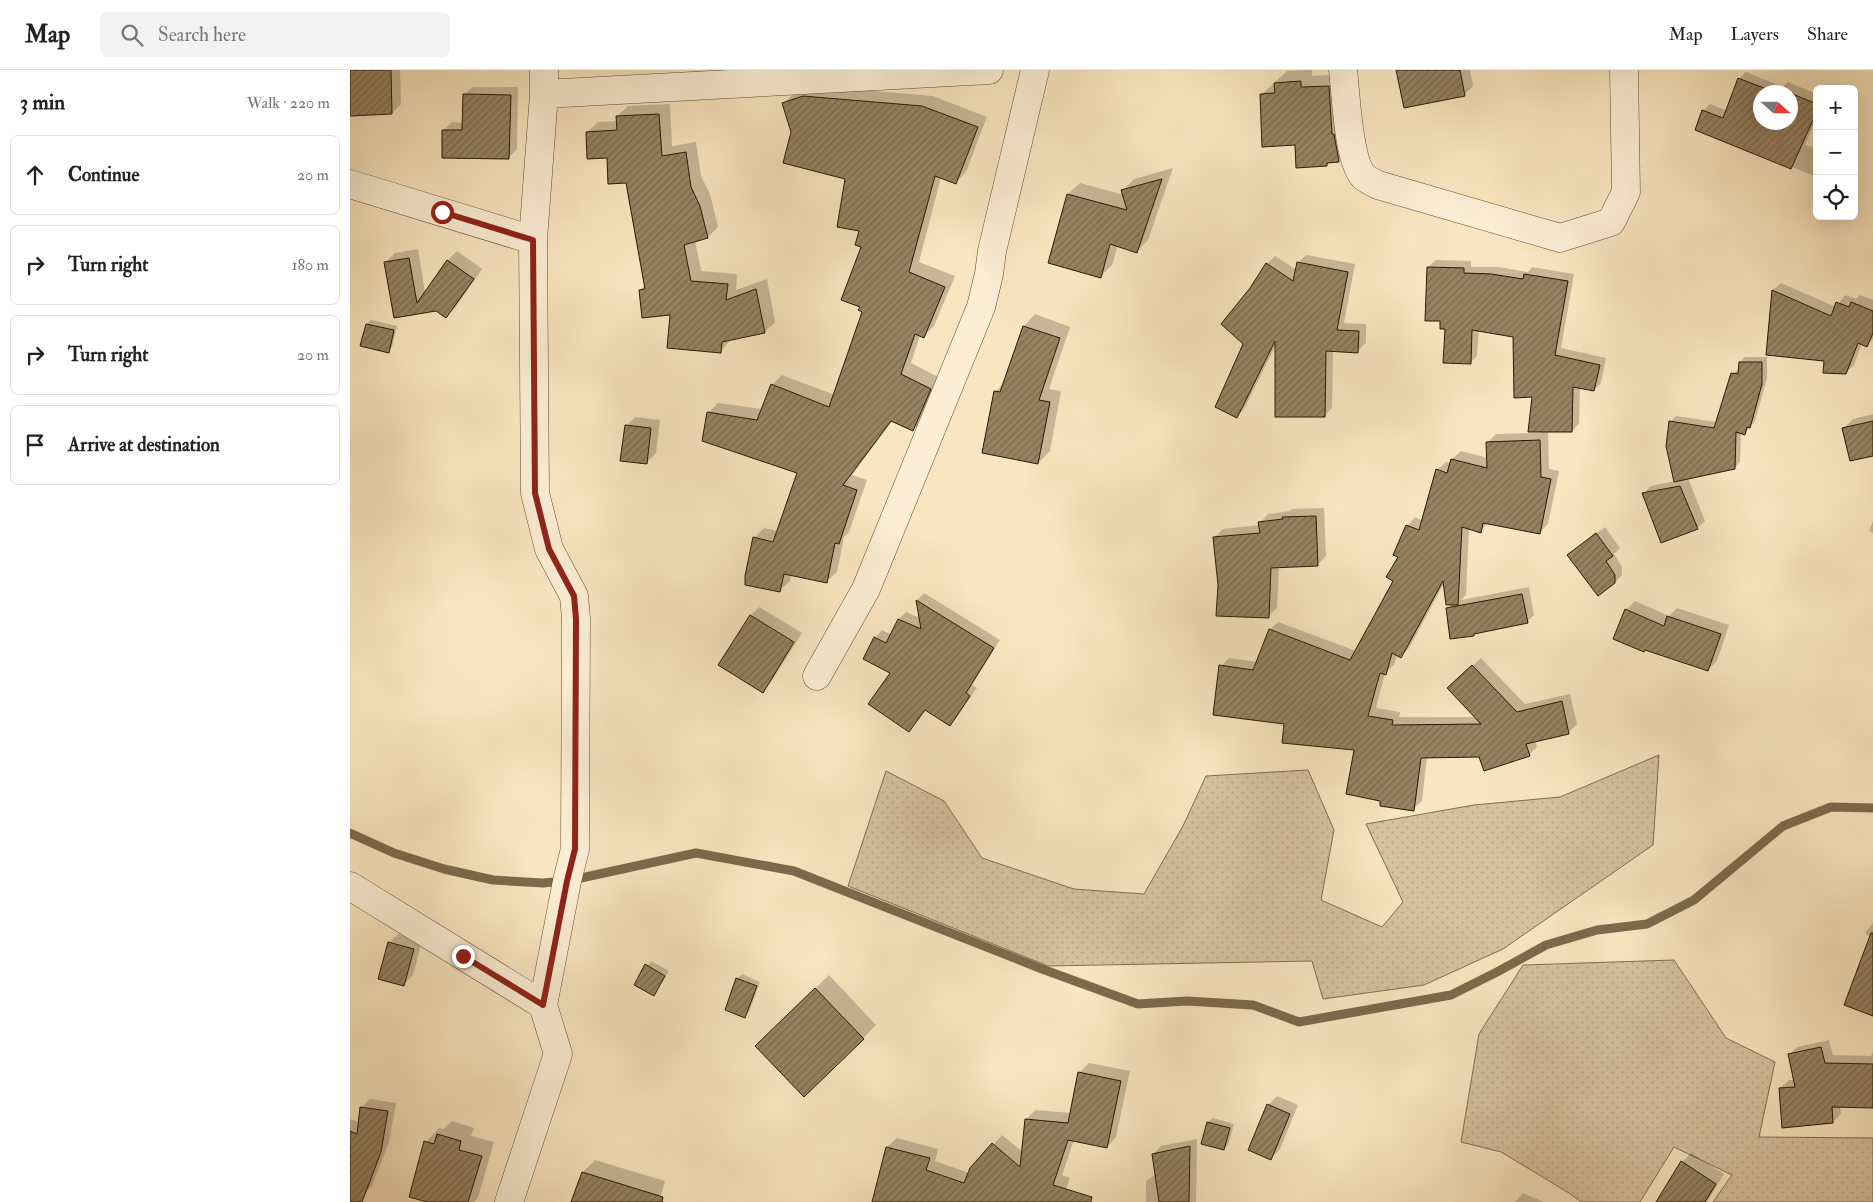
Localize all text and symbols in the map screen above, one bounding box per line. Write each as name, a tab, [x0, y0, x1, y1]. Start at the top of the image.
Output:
search box	[100, 12, 450, 57]
text: Map	[25, 19, 70, 50]
icon: search	[118, 21, 146, 49]
text: Search here	[158, 23, 246, 47]
text: Map	[1669, 23, 1703, 46]
text: Layers	[1731, 23, 1779, 46]
text: Share	[1807, 23, 1848, 46]
north arrow	[1753, 85, 1798, 130]
map controls	[1813, 85, 1858, 220]
button: +	[1813, 85, 1858, 130]
text: 3 min	[20, 89, 65, 116]
text: Walk · 220 m	[247, 93, 330, 113]
button: −	[1813, 130, 1858, 175]
icon: ahead	[21, 161, 49, 189]
text: Continue	[68, 163, 139, 187]
text: 20 m	[297, 165, 329, 185]
button: locate	[1813, 175, 1858, 220]
route start	[431, 201, 454, 224]
icon: right	[21, 251, 49, 279]
text: Turn right	[68, 253, 148, 277]
text: 180 m	[292, 255, 329, 275]
icon: right	[21, 341, 49, 369]
text: Turn right	[68, 343, 148, 367]
text: 20 m	[297, 345, 329, 365]
icon: arrive	[21, 431, 49, 459]
text: Arrive at destination	[68, 433, 220, 457]
route end	[452, 945, 475, 968]

